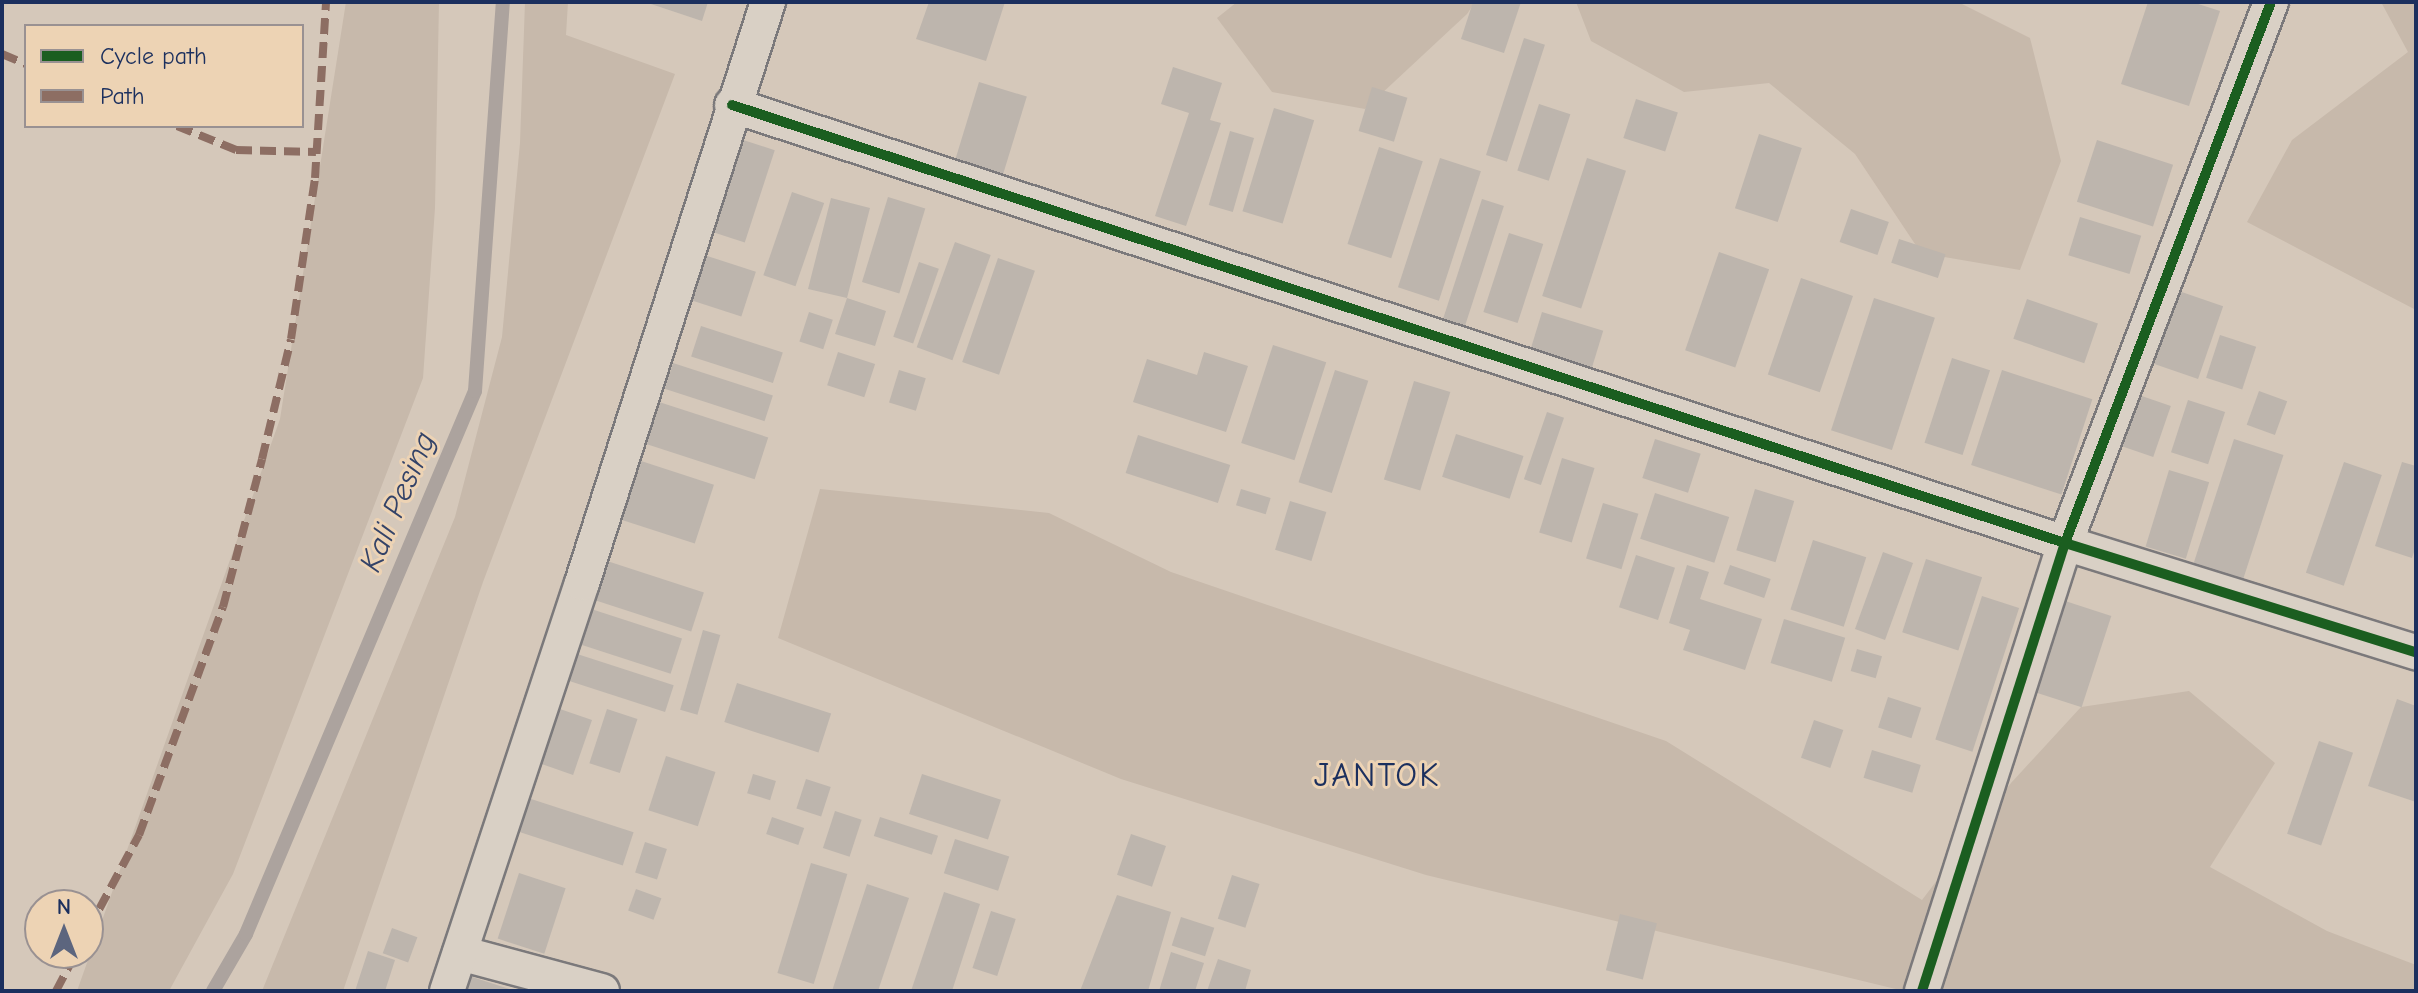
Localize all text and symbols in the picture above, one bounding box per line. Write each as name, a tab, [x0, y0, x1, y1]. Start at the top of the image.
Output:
legend	[24, 24, 304, 128]
text: Cycle path	[100, 42, 207, 70]
text: Path	[100, 82, 145, 110]
water label: Kali Pesing	[351, 426, 445, 578]
district label: JANTOK	[1314, 756, 1440, 796]
north arrow	[24, 889, 104, 969]
text: N	[57, 894, 71, 920]

